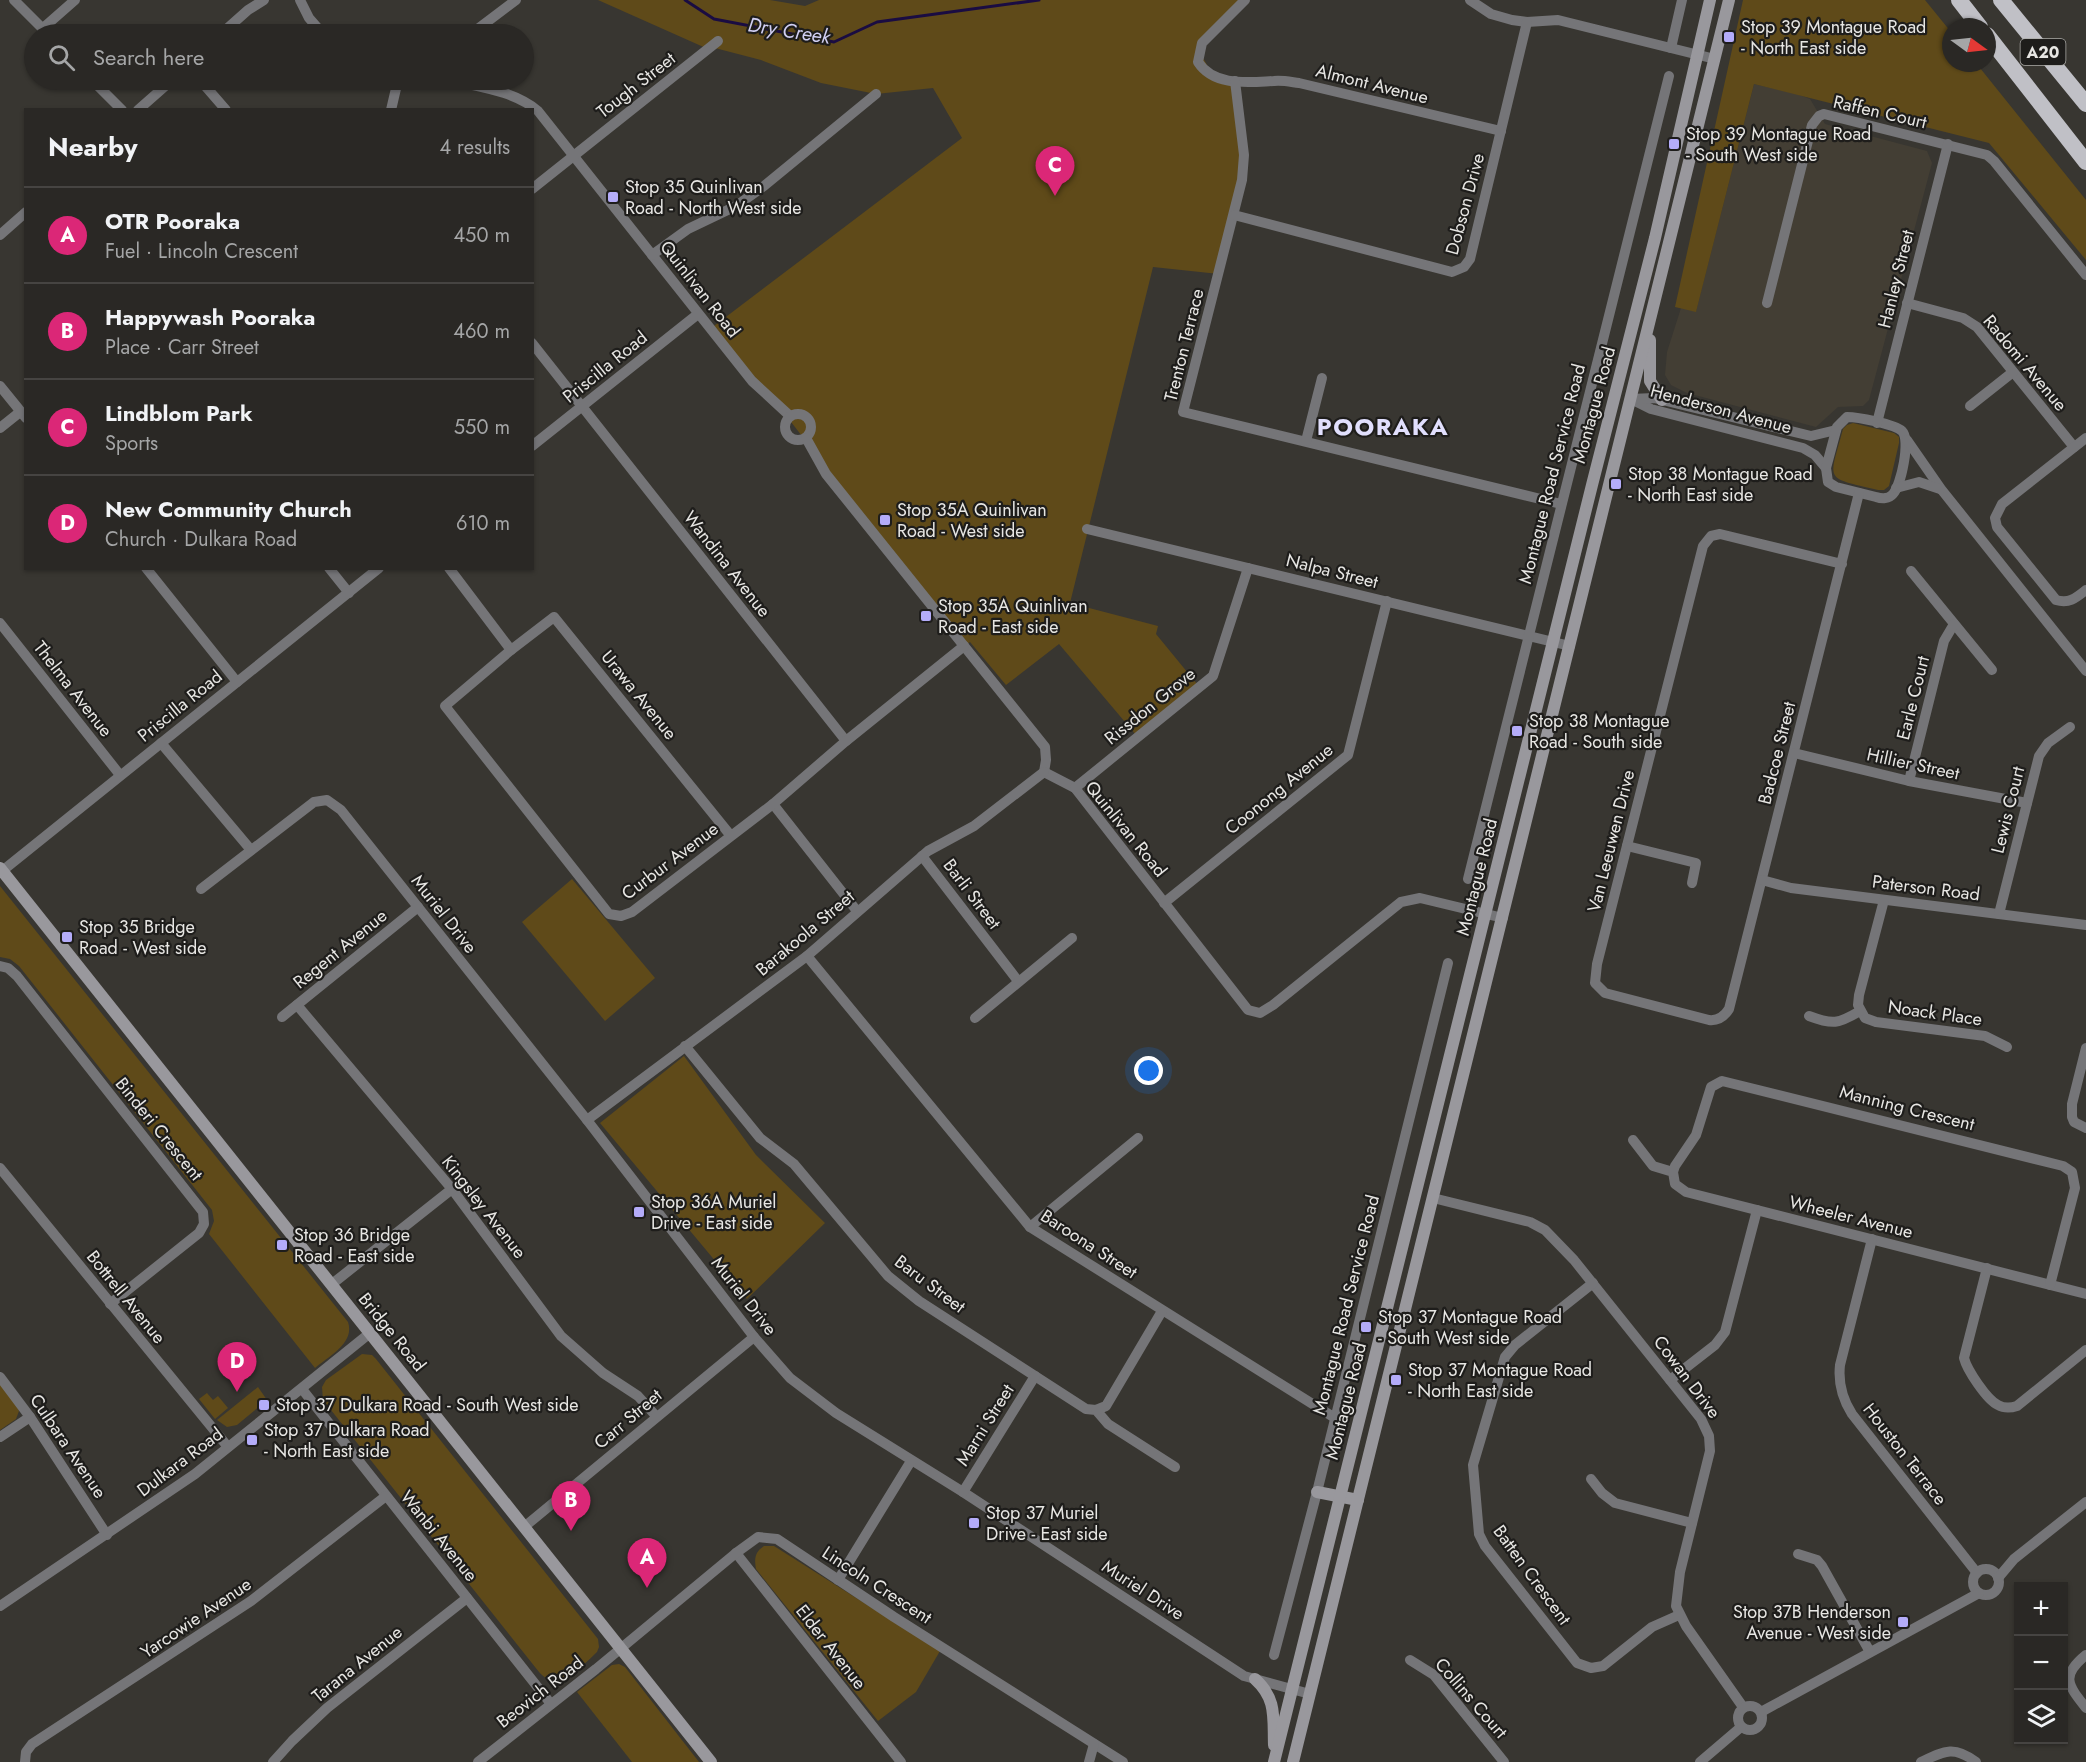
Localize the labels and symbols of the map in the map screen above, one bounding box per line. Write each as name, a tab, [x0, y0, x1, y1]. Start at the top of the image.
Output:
water label: Dry Creek	[746, 10, 834, 52]
place label: Stop 39 Montague Road - North East side	[1741, 14, 1926, 61]
north arrow	[1942, 18, 1996, 72]
marker: Stop 39 Montague Road - North East side	[1722, 30, 1736, 44]
road number: A20	[2020, 39, 2066, 65]
street label: Tough Street	[591, 45, 682, 124]
street label: Almont Avenue	[1313, 57, 1431, 111]
street label: Raffen Court	[1831, 89, 1930, 136]
place label: Stop 39 Montague Road - South West side	[1686, 121, 1871, 168]
marker: Stop 39 Montague Road - South West side	[1667, 137, 1681, 151]
pin: C	[1036, 146, 1074, 196]
street label: Dobson Drive	[1439, 150, 1491, 258]
place label: Stop 35 Quinlivan Road - North West side	[625, 174, 802, 221]
marker: Stop 35 Quinlivan Road - North West side	[606, 190, 620, 204]
street label: Hanley Street	[1871, 226, 1921, 331]
street label: Quinlivan Road	[654, 235, 746, 343]
street label: Trenton Terrace	[1157, 286, 1211, 404]
street label: Radomi Avenue	[1977, 309, 2073, 417]
street label: Priscilla Road	[557, 325, 653, 409]
street label: Montague Road	[1566, 344, 1622, 466]
street label: Montague Road Service Road	[1512, 361, 1592, 587]
street label: Henderson Avenue	[1647, 378, 1795, 440]
district label: POORAKA	[1317, 409, 1449, 444]
place label: Stop 38 Montague Road - North East side	[1628, 461, 1813, 508]
marker: Stop 38 Montague Road - North East side	[1609, 477, 1623, 491]
place label: Stop 35A Quinlivan Road - West side	[897, 497, 1047, 544]
street label: Wandina Avenue	[677, 505, 777, 623]
marker: Stop 35A Quinlivan Road - West side	[878, 513, 892, 527]
street label: Nalpa Street	[1283, 547, 1381, 595]
place label: Stop 35A Quinlivan Road - East side	[938, 593, 1088, 640]
marker: Stop 35A Quinlivan Road - East side	[919, 609, 933, 623]
street label: Thelma Avenue	[27, 636, 119, 742]
street label: Urawa Avenue	[595, 645, 683, 745]
street label: Earle Court	[1890, 653, 1936, 743]
street label: Rissdon Grove	[1099, 661, 1201, 751]
street label: Priscilla Road	[132, 664, 228, 748]
street label: Badcoe Street	[1752, 698, 1802, 807]
place label: Stop 38 Montague Road - South side	[1529, 708, 1670, 755]
marker: Stop 38 Montague Road - South side	[1510, 724, 1524, 738]
street label: Coonong Avenue	[1219, 737, 1339, 841]
street label: Hillier Street	[1864, 741, 1962, 787]
street label: Lewis Court	[1985, 763, 2032, 856]
street label: Van Leeuwen Drive	[1581, 767, 1641, 915]
street label: Quinlivan Road	[1079, 775, 1173, 883]
street label: Curbur Avenue	[616, 816, 724, 906]
street label: Montague Road	[1450, 816, 1504, 938]
street label: Barli Street	[937, 853, 1007, 935]
street label: Paterson Road	[1871, 868, 1981, 908]
street label: Muriel Drive	[405, 869, 483, 959]
street label: Barakoola Street	[750, 883, 861, 982]
street label: Regent Avenue	[287, 903, 393, 995]
place label: Stop 35 Bridge Road - West side	[79, 914, 207, 961]
marker: Stop 35 Bridge Road - West side	[60, 930, 74, 944]
street label: Noack Place	[1886, 994, 1984, 1032]
your location	[1134, 1056, 1163, 1085]
street label: Binderi Crescent	[109, 1072, 209, 1187]
street label: Manning Crescent	[1837, 1079, 1978, 1138]
street label: Kingsley Avenue	[435, 1150, 533, 1264]
place label: Stop 36A Muriel Drive - East side	[651, 1189, 776, 1236]
street label: Wheeler Avenue	[1786, 1189, 1916, 1245]
street label: Montague Road Service Road	[1308, 1193, 1384, 1417]
street label: Baroona Street	[1035, 1203, 1143, 1285]
marker: Stop 36A Muriel Drive - East side	[632, 1205, 646, 1219]
place label: Stop 36 Bridge Road - East side	[294, 1222, 414, 1269]
marker: Stop 36 Bridge Road - East side	[275, 1238, 289, 1252]
street label: Bottrell Avenue	[80, 1245, 172, 1349]
street label: Baru Street	[889, 1249, 971, 1320]
street label: Muriel Drive	[705, 1251, 783, 1341]
street label: Bridge Road	[352, 1287, 432, 1377]
place label: Stop 37 Montague Road - South West side	[1378, 1304, 1562, 1351]
marker: Stop 37 Montague Road - South West side	[1359, 1320, 1373, 1334]
street label: Cowan Drive	[1647, 1330, 1727, 1424]
street label: Montague Road	[1321, 1340, 1371, 1462]
pin: D	[218, 1342, 256, 1392]
place label: Stop 37 Montague Road - North East side	[1408, 1357, 1592, 1404]
marker: Stop 37 Montague Road - North East side	[1389, 1373, 1403, 1387]
street label: Marni Street	[950, 1379, 1021, 1471]
street label: Carr Street	[588, 1382, 668, 1455]
street label: Culbara Avenue	[23, 1389, 113, 1503]
place label: Stop 37 Dulkara Road - South West side	[276, 1392, 579, 1418]
street label: Houston Terrace	[1857, 1397, 1953, 1511]
marker: Stop 37 Dulkara Road - South West side	[257, 1398, 271, 1412]
place label: Stop 37 Dulkara Road - North East side	[264, 1417, 430, 1464]
street label: Dulkara Road	[132, 1421, 228, 1503]
marker: Stop 37 Dulkara Road - North East side	[245, 1433, 259, 1447]
pin: B	[552, 1482, 590, 1531]
street label: Wanbi Avenue	[394, 1485, 484, 1587]
place label: Stop 37 Muriel Drive - East side	[986, 1500, 1108, 1547]
marker: Stop 37 Muriel Drive - East side	[967, 1516, 981, 1530]
street label: Batten Crescent	[1487, 1520, 1578, 1631]
pin: A	[628, 1538, 666, 1588]
street label: Lincoln Crescent	[817, 1540, 938, 1631]
street label: Muriel Drive	[1097, 1554, 1189, 1626]
street label: Yarcowie Avenue	[135, 1571, 257, 1665]
street label: Elder Avenue	[790, 1599, 872, 1695]
place label: Stop 37B Henderson Avenue - West side	[1733, 1599, 1891, 1646]
marker: Stop 37B Henderson Avenue - West side	[1896, 1615, 1910, 1629]
street label: Tarana Avenue	[306, 1619, 408, 1709]
street label: Beovich Road	[491, 1650, 589, 1734]
street label: Collins Court	[1429, 1652, 1514, 1745]

